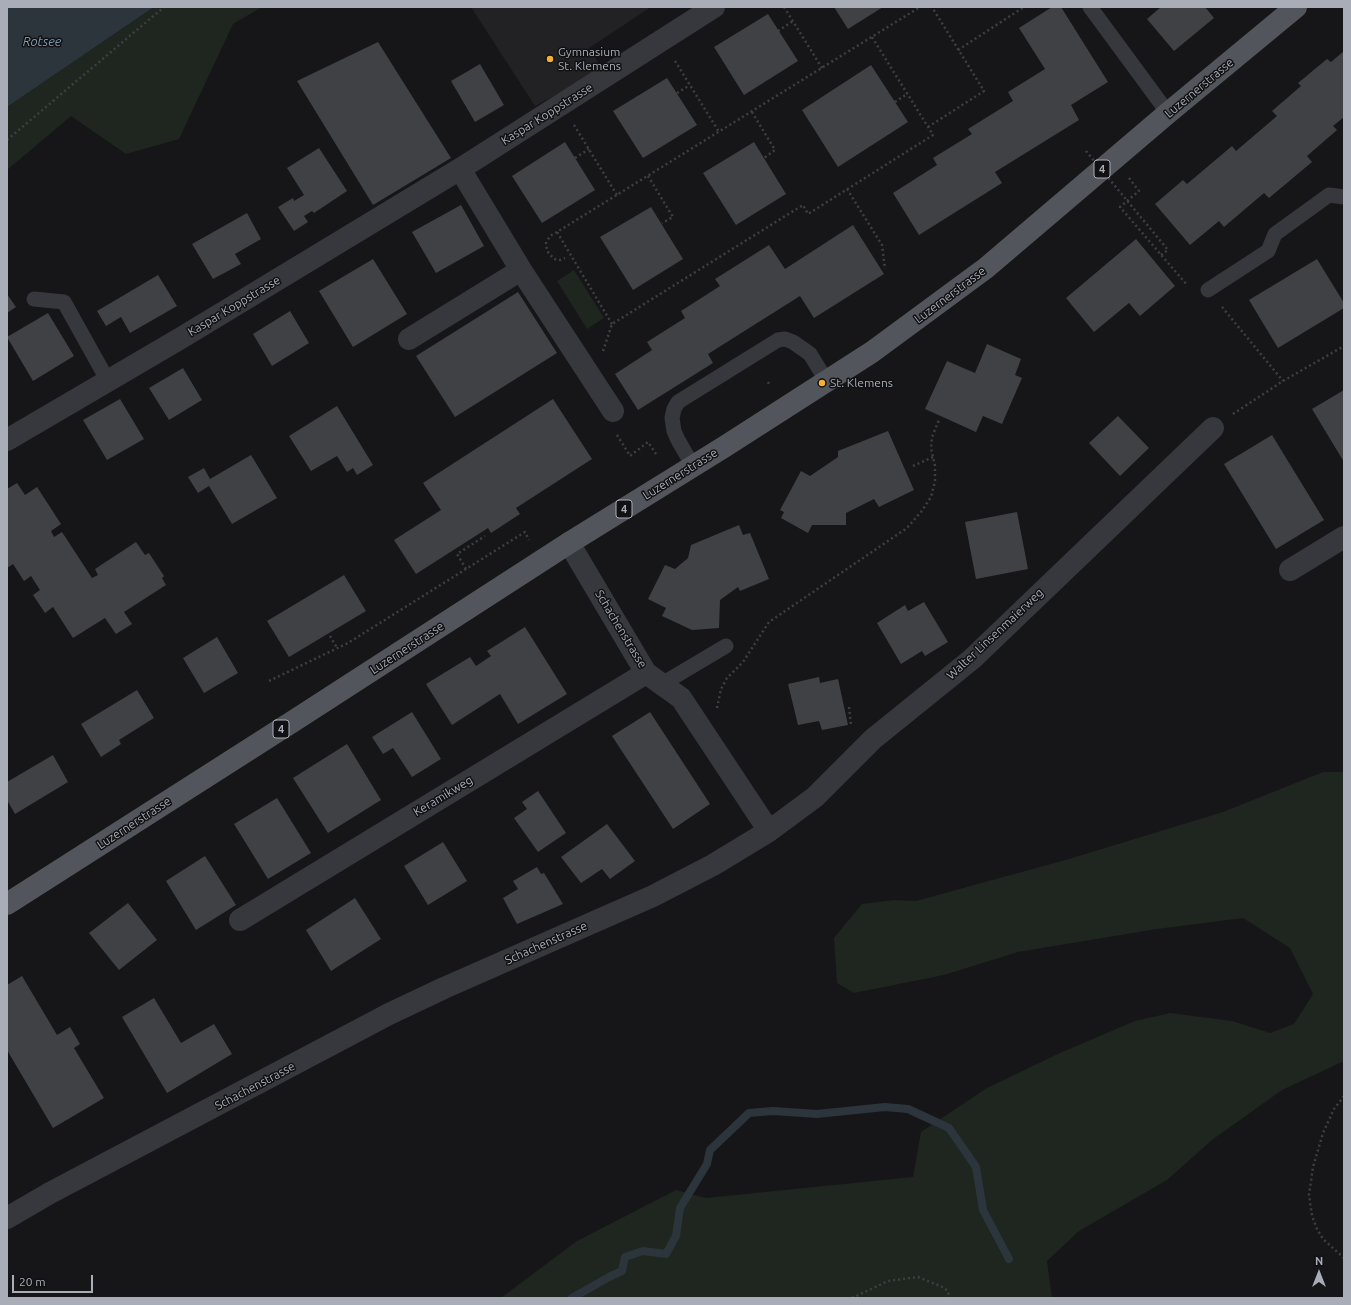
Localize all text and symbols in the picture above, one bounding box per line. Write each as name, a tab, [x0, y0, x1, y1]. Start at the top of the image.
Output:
water label: Rotsee	[23, 34, 61, 50]
place label: Gymnasium St. Klemens	[558, 45, 621, 73]
marker: Gymnasium St. Klemens	[545, 54, 555, 64]
street label: Luzernerstrasse	[1162, 55, 1236, 121]
street label: Kaspar Koppstrasse	[499, 80, 595, 148]
road number: 4	[1094, 160, 1110, 178]
street label: Luzernerstrasse	[912, 264, 988, 326]
street label: Kaspar Koppstrasse	[185, 273, 283, 339]
place label: St. Klemens	[830, 376, 893, 390]
marker: St. Klemens	[817, 378, 827, 388]
street label: Luzernerstrasse	[640, 445, 720, 503]
road number: 4	[616, 500, 632, 518]
street label: Walter Linsenmaierweg	[944, 585, 1046, 683]
street label: Schachenstrasse	[592, 587, 650, 671]
street label: Luzernerstrasse	[367, 619, 447, 677]
road number: 4	[273, 720, 289, 738]
street label: Keramikweg	[411, 773, 475, 819]
street label: Luzernerstrasse	[94, 794, 174, 852]
street label: Schachenstrasse	[503, 918, 589, 968]
street label: Schachenstrasse	[213, 1059, 297, 1113]
north arrow	[1299, 1253, 1339, 1293]
text: N	[1315, 1255, 1323, 1267]
scale bar	[14, 1267, 95, 1293]
text: 20 m	[19, 1275, 46, 1288]

